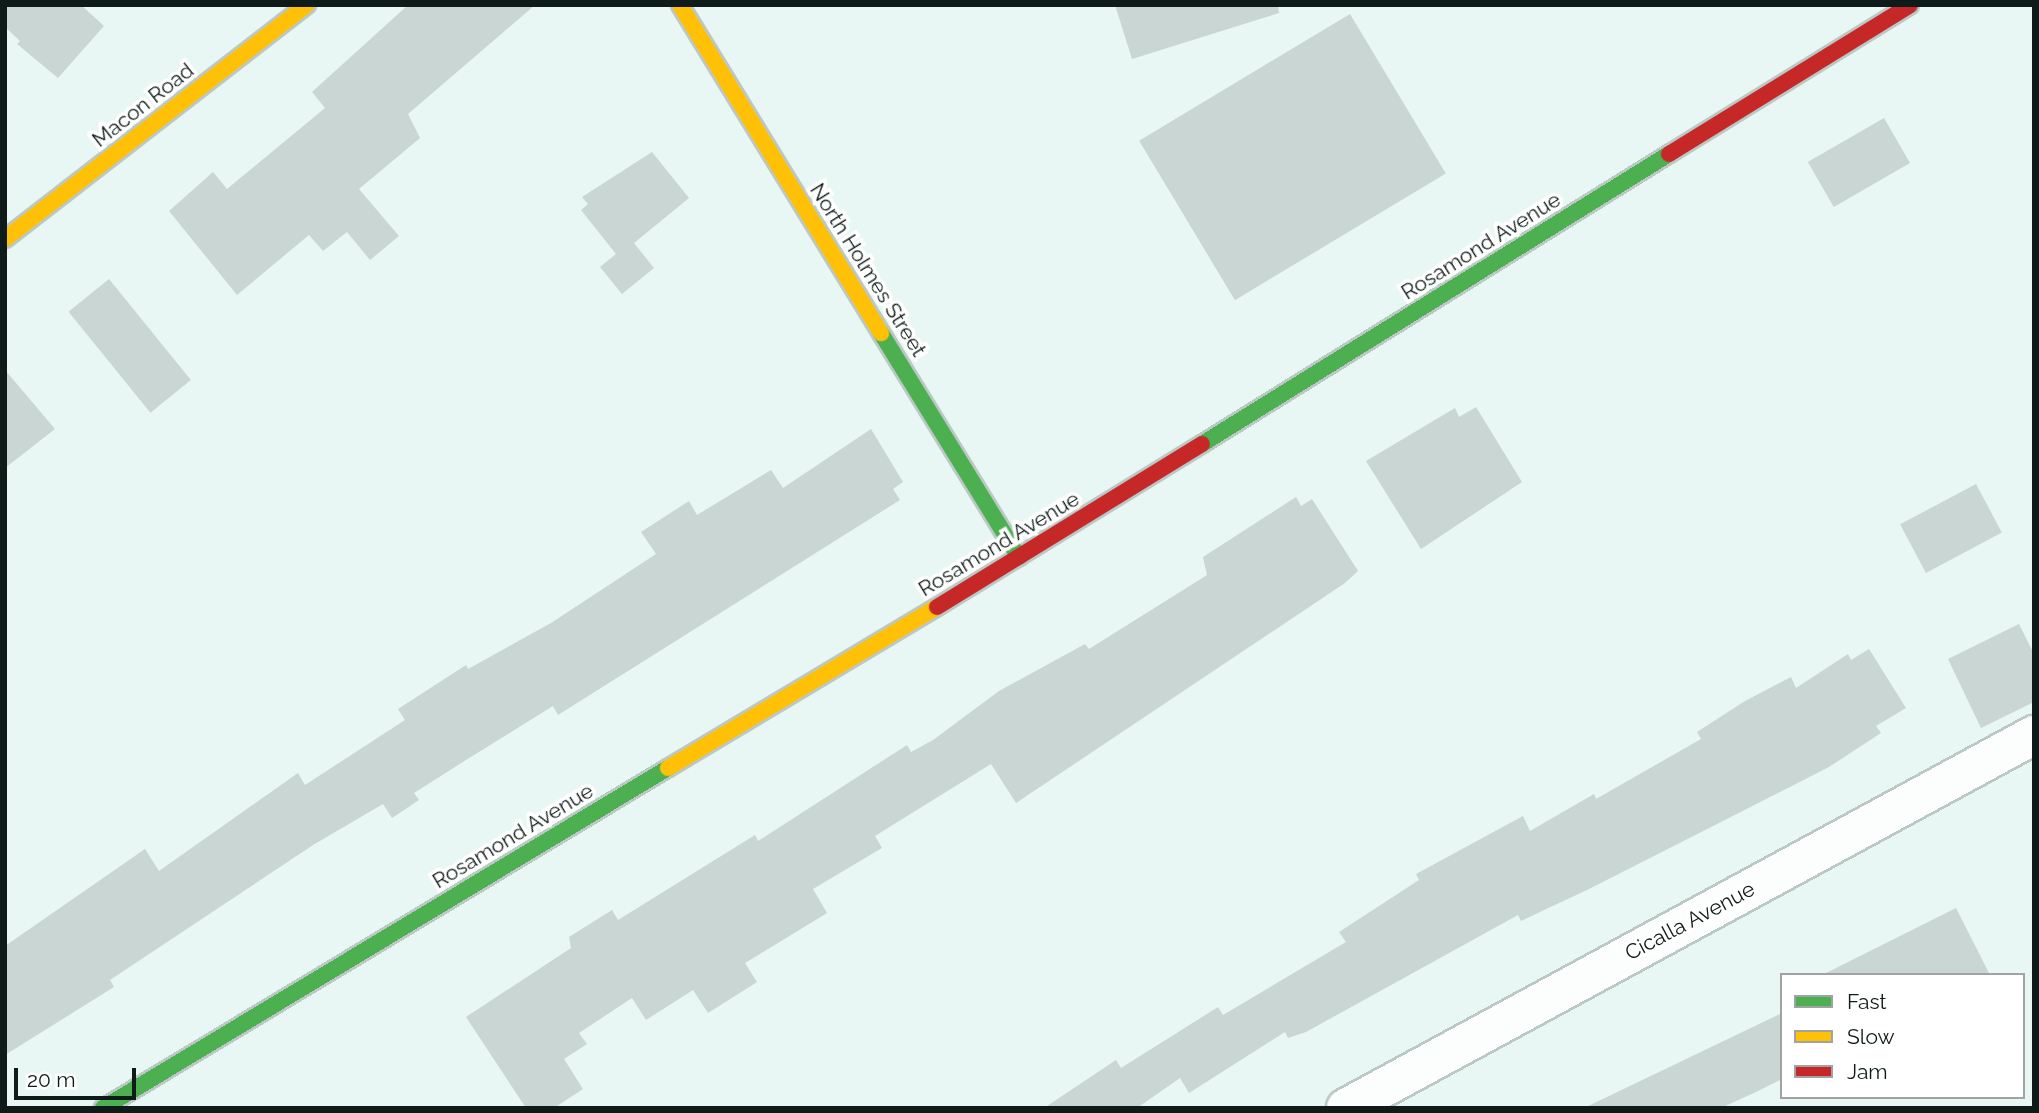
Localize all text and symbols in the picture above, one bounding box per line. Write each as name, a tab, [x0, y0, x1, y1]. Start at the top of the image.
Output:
street label: Macon Road	[87, 58, 199, 152]
street label: North Holmes Street	[804, 179, 932, 361]
street label: Rosamond Avenue	[1396, 187, 1566, 305]
street label: Rosamond Avenue	[914, 486, 1084, 602]
street label: Rosamond Avenue	[428, 778, 598, 894]
street label: Cicalla Avenue	[1621, 876, 1759, 966]
legend	[1780, 973, 2025, 1099]
text: Fast	[1847, 989, 1887, 1014]
text: Slow	[1847, 1024, 1895, 1049]
scale bar	[18, 1054, 140, 1098]
text: Jam	[1847, 1059, 1888, 1084]
text: 20 m	[27, 1067, 75, 1092]

